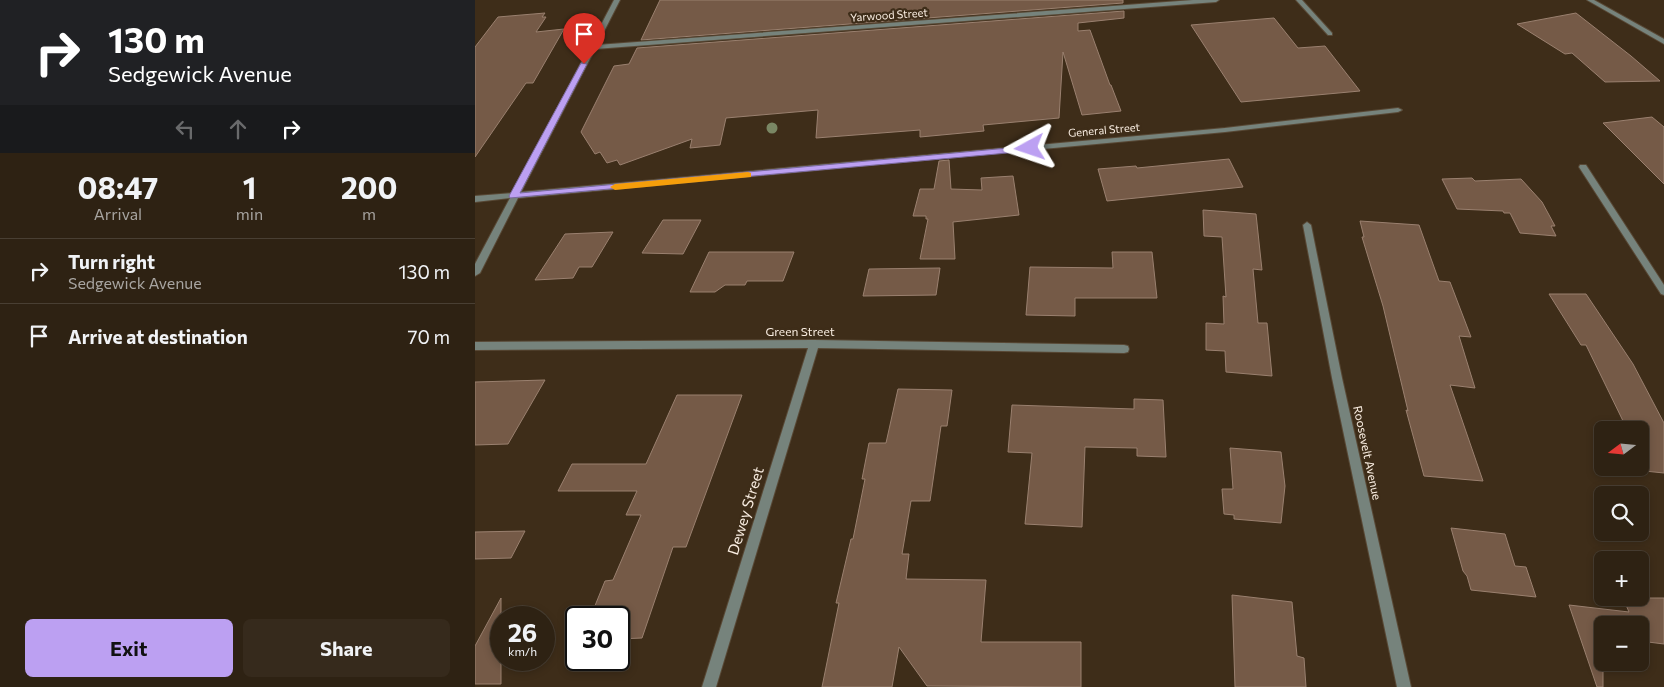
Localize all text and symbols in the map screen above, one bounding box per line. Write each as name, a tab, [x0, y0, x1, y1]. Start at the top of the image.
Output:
street label: Yarwood Street	[850, 5, 929, 24]
pin	[563, 13, 605, 64]
text: 130 m	[108, 17, 205, 60]
icon: right	[25, 20, 90, 85]
icon: arrive	[570, 20, 598, 48]
text: Sedgewick Avenue	[108, 60, 292, 87]
icon: left	[171, 115, 199, 143]
icon: ahead	[224, 115, 252, 143]
icon: right	[277, 115, 305, 143]
street label: General Street	[1068, 120, 1141, 139]
position arrow	[1003, 121, 1055, 173]
text: 08:47	[78, 168, 158, 205]
text: 1	[243, 168, 256, 205]
text: 200	[341, 168, 397, 205]
text: Arrival	[94, 204, 142, 223]
text: min	[236, 204, 263, 223]
text: m	[362, 204, 376, 223]
text: Turn right	[68, 250, 155, 273]
icon: right	[25, 257, 53, 285]
text: 130 m	[398, 260, 450, 283]
text: Sedgewick Avenue	[68, 273, 202, 292]
icon: arrive	[25, 322, 53, 350]
street label: Green Street	[765, 324, 835, 338]
text: Arrive at destination	[68, 325, 248, 348]
text: 70 m	[407, 325, 450, 348]
street label: Roosevelt Avenue	[1351, 404, 1385, 501]
north arrow	[1594, 421, 1649, 476]
map controls	[1594, 421, 1649, 671]
street label: Dewey Street	[723, 464, 767, 557]
button: search	[1594, 486, 1649, 541]
button: +	[1594, 551, 1649, 606]
speed limit sign: 30	[565, 606, 630, 671]
button: −	[1594, 616, 1649, 671]
text: 26	[508, 617, 537, 647]
button: Exit	[25, 619, 233, 677]
button: Share	[243, 619, 450, 677]
text: km/h	[508, 644, 537, 658]

